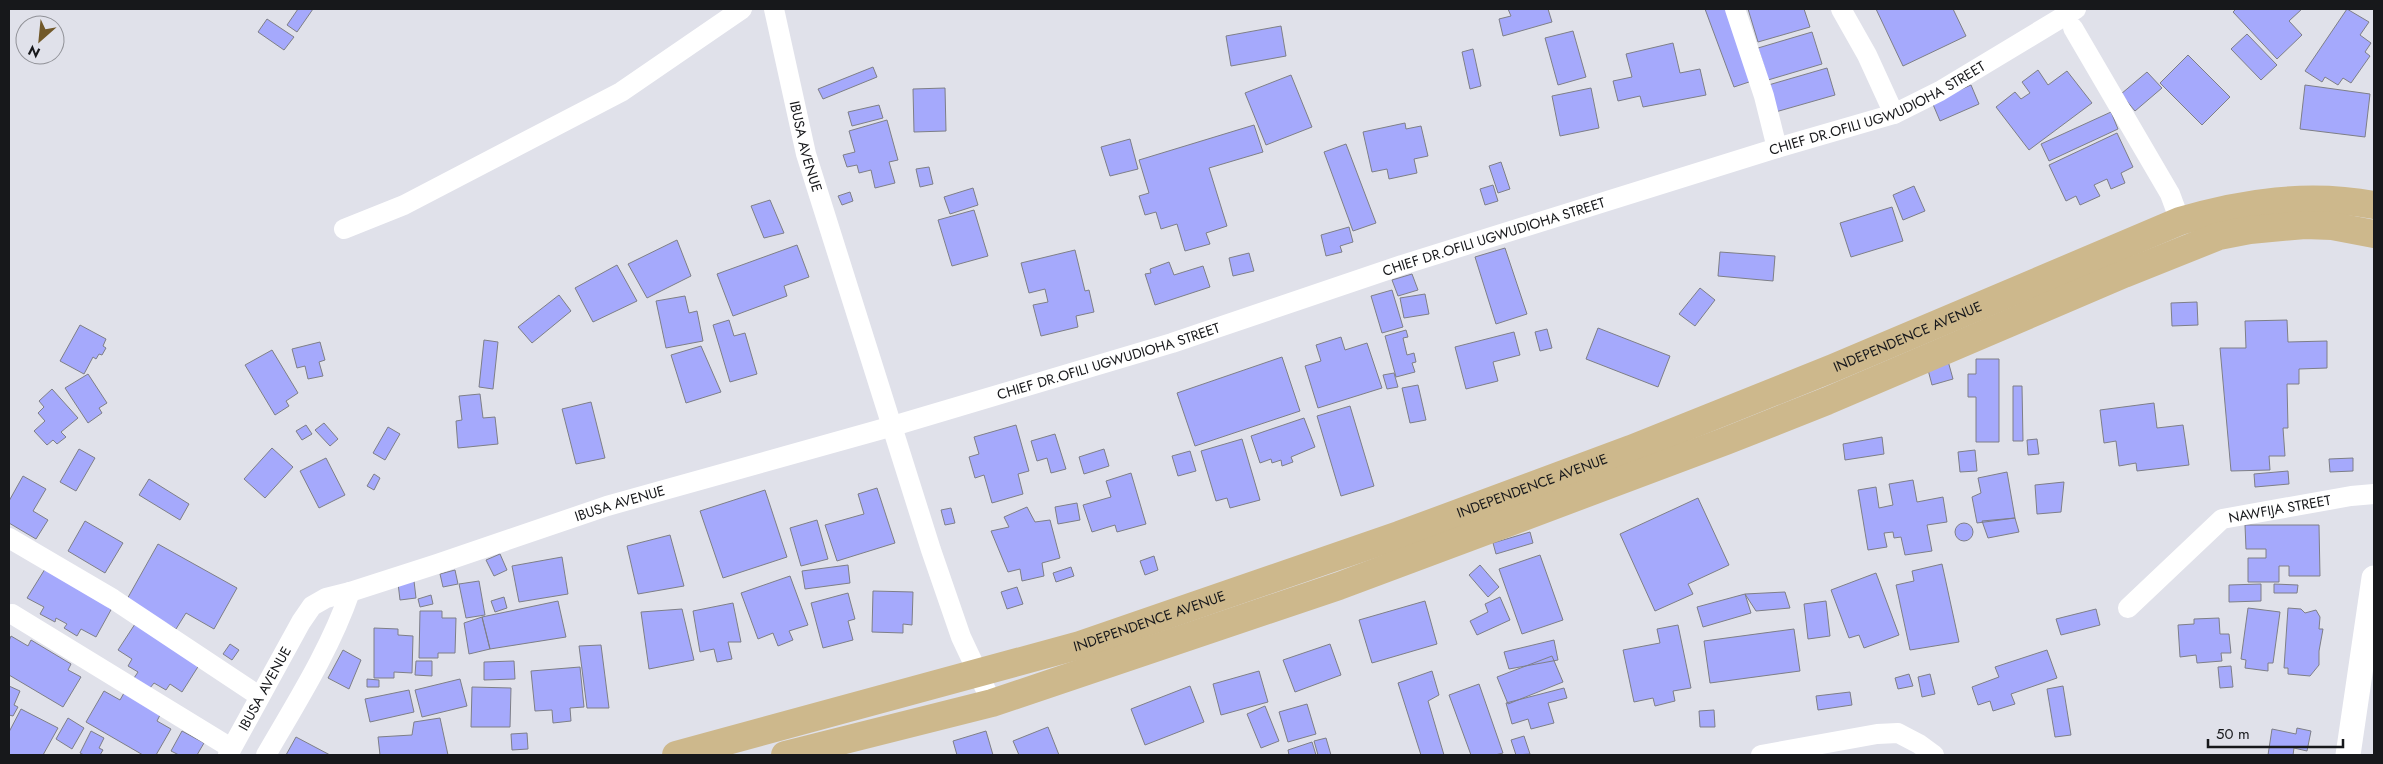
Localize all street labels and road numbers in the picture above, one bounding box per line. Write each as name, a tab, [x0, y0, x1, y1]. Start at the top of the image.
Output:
street label: CHIEF DR.OFILI UGWUDIOHA STREET	[1766, 56, 1989, 160]
street label: IBUSA AVENUE	[785, 99, 827, 194]
street label: CHIEF DR.OFILI UGWUDIOHA STREET	[1380, 192, 1608, 281]
street label: INDEPENDENCE AVENUE	[1830, 296, 1985, 377]
street label: CHIEF DR.OFILI UGWUDIOHA STREET	[994, 317, 1223, 405]
street label: INDEPENDENCE AVENUE	[1454, 449, 1610, 523]
street label: IBUSA AVENUE	[572, 480, 667, 526]
street label: NAWFIJA STREET	[2227, 490, 2333, 528]
street label: INDEPENDENCE AVENUE	[1071, 586, 1228, 656]
street label: IBUSA AVENUE	[233, 643, 296, 734]

